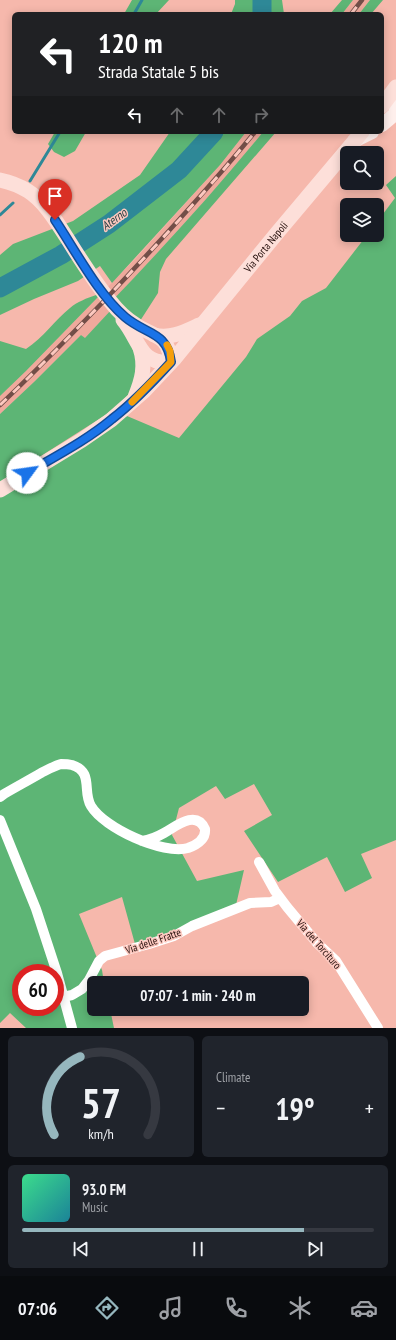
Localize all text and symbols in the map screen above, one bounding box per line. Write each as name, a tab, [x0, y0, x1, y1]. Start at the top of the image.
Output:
text: 120 m	[98, 24, 162, 61]
icon: left	[32, 28, 84, 80]
text: Strada Statale 5 bis	[98, 60, 219, 83]
icon: left	[124, 104, 146, 126]
icon: ahead	[166, 104, 188, 126]
icon: ahead	[208, 104, 230, 126]
icon: right	[250, 104, 272, 126]
map controls	[340, 146, 384, 242]
button: search	[340, 146, 384, 190]
pin	[38, 179, 72, 220]
icon: arrive	[44, 185, 66, 207]
button: layers	[340, 198, 384, 242]
water label: Aterno	[98, 204, 130, 233]
street label: Via Porta Napoli	[240, 219, 291, 276]
position arrow	[6, 452, 48, 494]
street label: Via del Torcituro	[293, 915, 345, 972]
street label: Via delle Fratte	[122, 925, 183, 957]
speed limit sign: 60	[12, 964, 64, 1016]
text: 07:07 · 1 min · 240 m	[140, 986, 256, 1005]
text: Climate	[216, 1069, 250, 1086]
text: 57	[81, 1075, 121, 1128]
text: 19°	[275, 1089, 315, 1128]
text: −	[216, 1094, 225, 1122]
text: +	[365, 1094, 374, 1122]
text: km/h	[88, 1123, 114, 1142]
text: 93.0 FM	[82, 1180, 126, 1199]
text: Music	[82, 1199, 108, 1216]
icon: previous	[70, 1238, 92, 1260]
icon: pause	[187, 1238, 209, 1260]
icon: next	[304, 1238, 326, 1260]
icon: directions	[93, 1294, 121, 1322]
icon: music	[157, 1294, 185, 1322]
icon: phone	[222, 1294, 250, 1322]
icon: climate	[286, 1294, 314, 1322]
icon: car	[350, 1294, 378, 1322]
text: 07:06	[18, 1297, 57, 1320]

